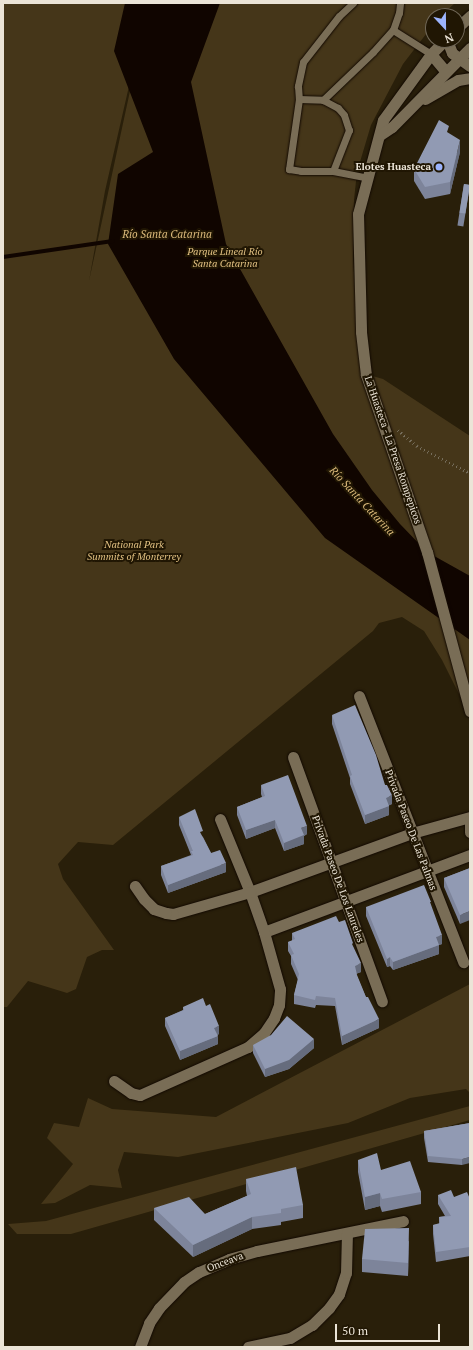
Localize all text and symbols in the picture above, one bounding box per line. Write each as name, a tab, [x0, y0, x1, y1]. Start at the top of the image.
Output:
north arrow	[425, 8, 465, 48]
text: N	[443, 30, 456, 46]
place label: Elotes Huasteca	[355, 161, 431, 173]
marker: Elotes Huasteca	[434, 162, 444, 172]
water label: Río Santa Catarina	[122, 227, 212, 241]
park label: Parque Lineal Río Santa Catarina	[187, 245, 263, 268]
street label: La Huasteca - La Presa Rompepicos	[362, 374, 424, 526]
water label: Río Santa Catarina	[327, 464, 397, 538]
park label: National Park Summits of Monterrey	[87, 538, 181, 562]
street label: Privada Paseo De Las Palmas	[382, 768, 440, 892]
street label: Privada Paseo De Los Laureles	[309, 814, 367, 944]
street label: Onceava	[205, 1250, 245, 1274]
scale bar	[337, 1316, 442, 1342]
text: 50 m	[342, 1323, 368, 1338]

